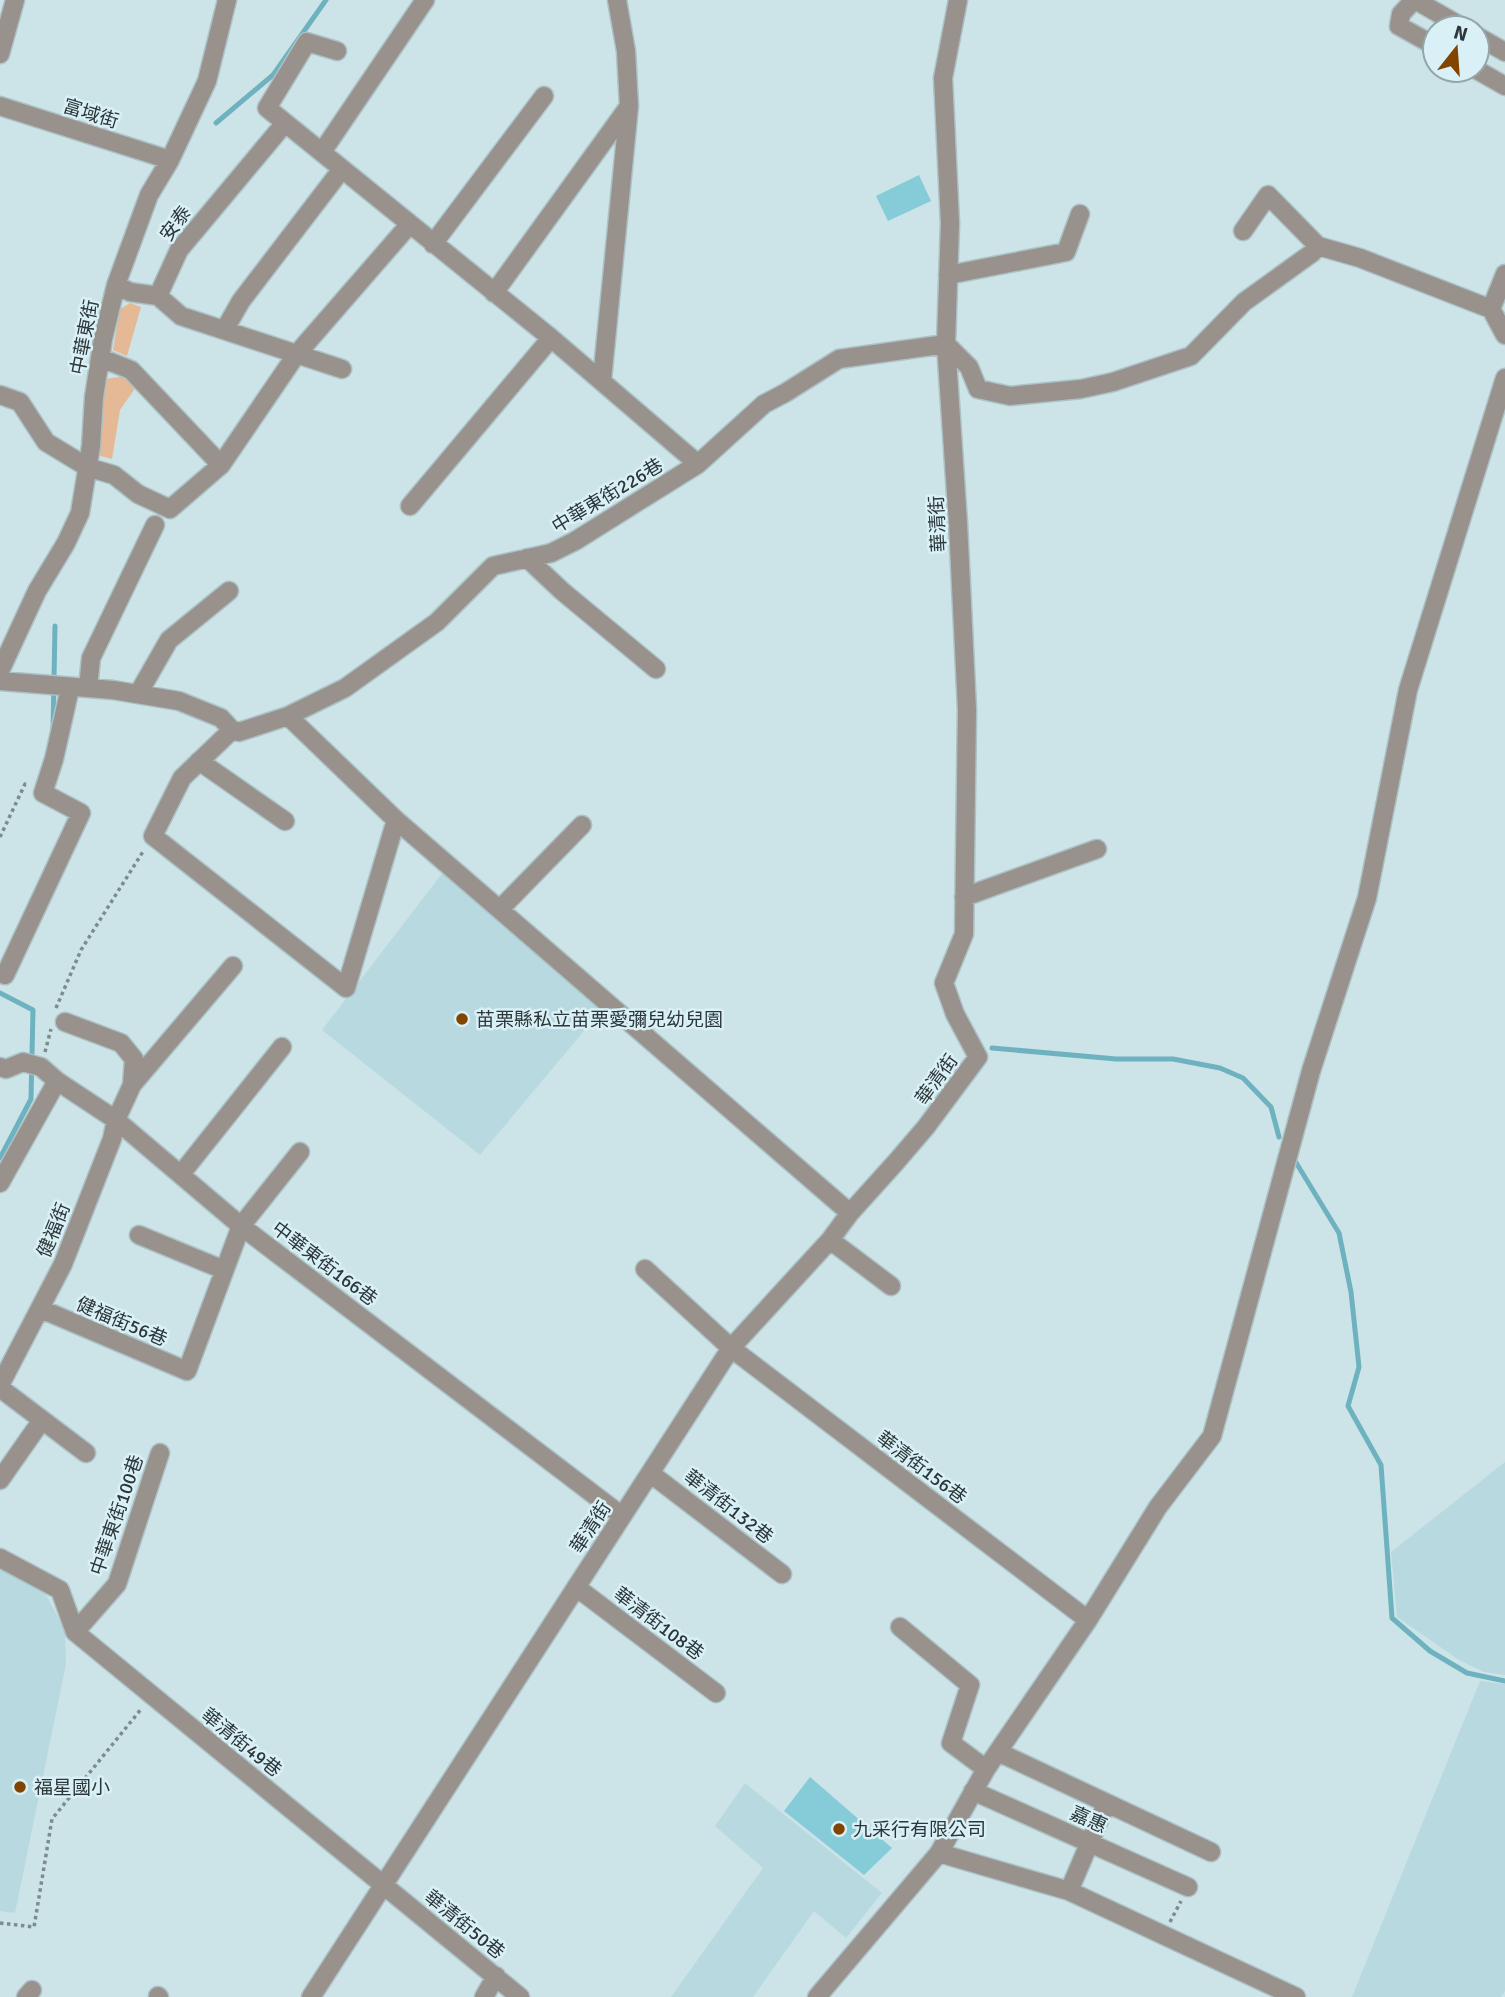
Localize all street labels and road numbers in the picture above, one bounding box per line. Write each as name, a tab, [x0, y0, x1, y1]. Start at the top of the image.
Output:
street label: 富域街	[60, 94, 121, 134]
street label: 安泰	[155, 201, 197, 246]
street label: 中華東街	[66, 298, 104, 377]
street label: 中華東街226巷	[547, 453, 668, 539]
street label: 華清街	[925, 495, 951, 553]
street label: 華清街	[910, 1049, 963, 1110]
street label: 健福街	[32, 1199, 76, 1261]
street label: 中華東街166巷	[267, 1216, 382, 1311]
street label: 健福街56巷	[72, 1292, 171, 1352]
street label: 華清街156巷	[872, 1426, 971, 1510]
street label: 中華東街100巷	[85, 1452, 149, 1579]
street label: 華清街132巷	[679, 1464, 778, 1549]
street label: 華清街	[565, 1497, 616, 1558]
street label: 華清街108巷	[609, 1582, 708, 1666]
street label: 華清街49巷	[196, 1703, 286, 1782]
street label: 嘉惠	[1066, 1801, 1111, 1839]
street label: 華清街50巷	[419, 1885, 509, 1964]

